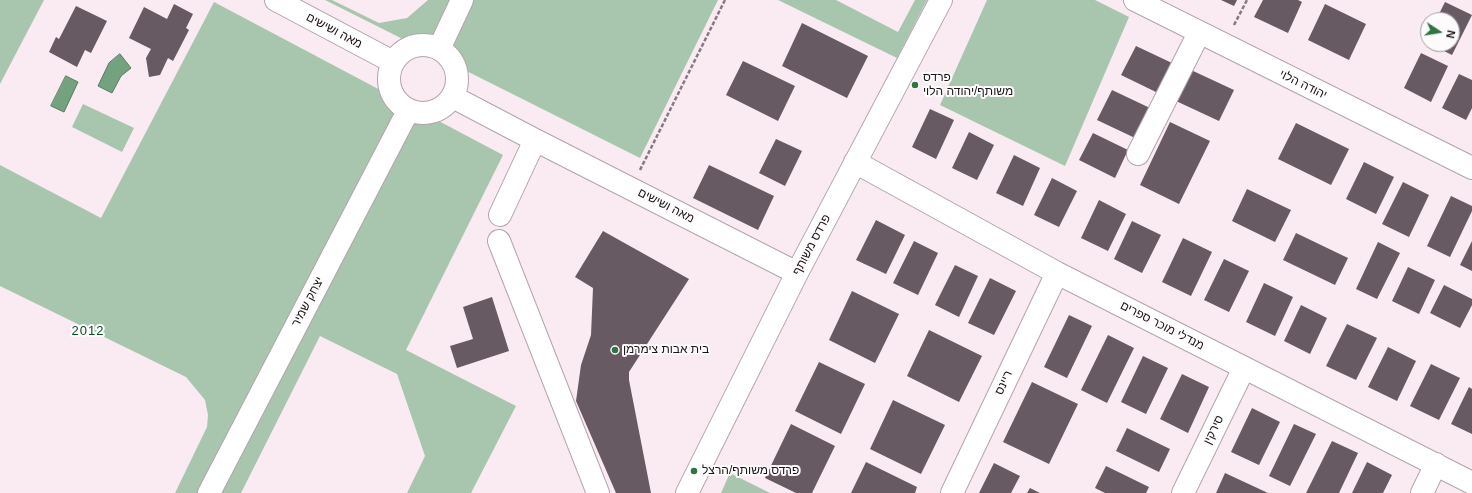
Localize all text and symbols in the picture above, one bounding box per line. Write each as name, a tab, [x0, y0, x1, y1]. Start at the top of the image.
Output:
street label: מאה ושישים	[303, 10, 365, 52]
north arrow	[1420, 12, 1460, 52]
text: N	[1444, 29, 1457, 39]
street label: יהודה הלוי	[1277, 67, 1329, 103]
place label: פרדס משותף/יהודה הלוי	[923, 71, 1013, 99]
marker: פרדס משותף/יהודה הלוי	[910, 80, 920, 90]
street label: מאה ושישים	[635, 186, 697, 226]
street label: פרדס משותף	[790, 212, 834, 278]
street label: יצחק שמיר	[289, 275, 327, 329]
street label: מנדלי מוכר ספרים	[1118, 299, 1206, 353]
district label: 2012	[72, 323, 104, 339]
place label: בית אבות צימרמן	[623, 343, 709, 357]
marker: בית אבות צימרמן	[610, 345, 620, 355]
street label: ריינס	[992, 369, 1016, 397]
street label: סירקין	[1201, 413, 1227, 447]
place label: פרדס משותף/הרצל	[702, 464, 799, 478]
marker: פרדס משותף/הרצל	[689, 466, 699, 476]

